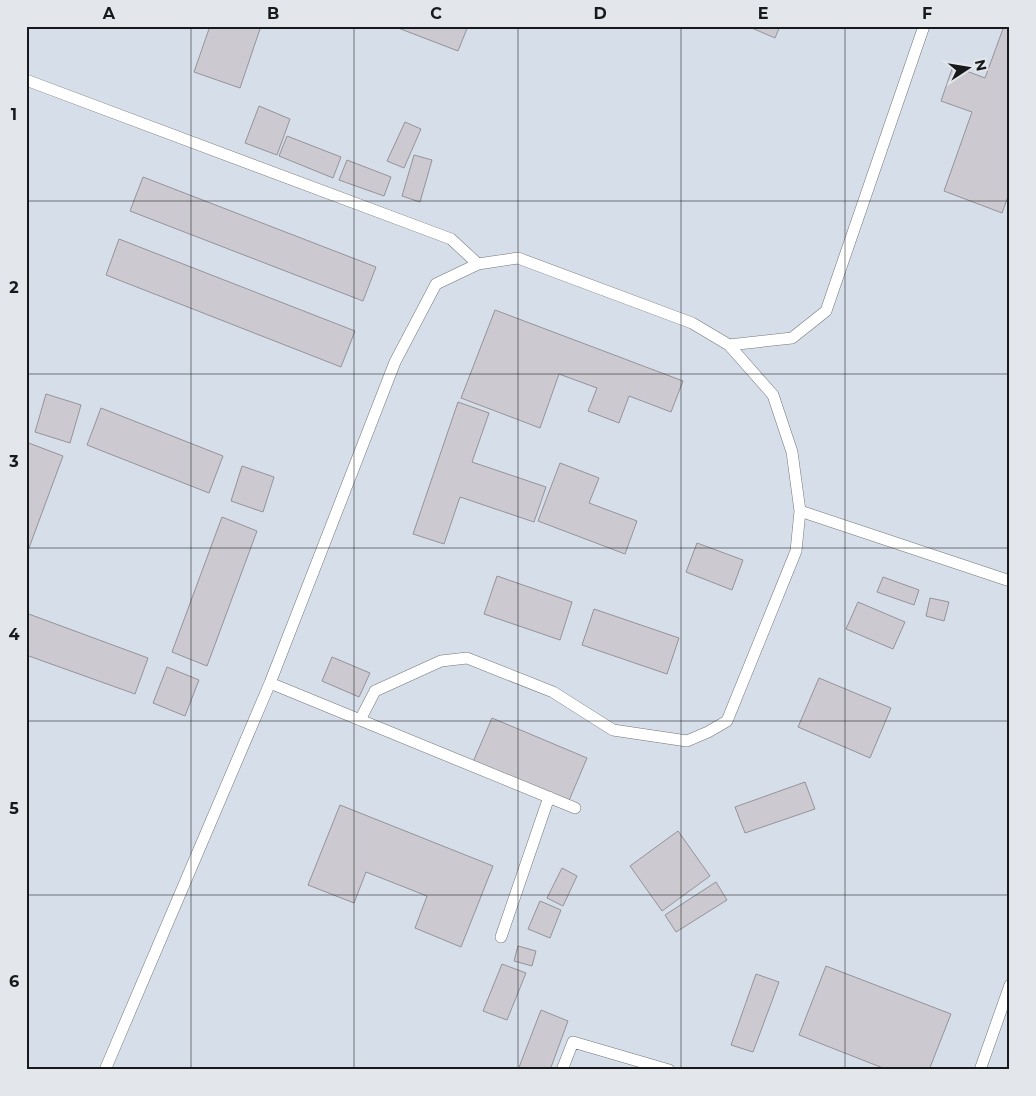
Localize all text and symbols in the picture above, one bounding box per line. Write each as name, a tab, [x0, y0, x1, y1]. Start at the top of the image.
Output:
text: A	[102, 4, 116, 23]
text: B	[267, 4, 279, 23]
text: C	[430, 4, 442, 23]
text: D	[593, 4, 607, 23]
text: E	[758, 4, 768, 23]
text: F	[922, 4, 932, 23]
north arrow	[944, 42, 994, 92]
text: N	[971, 58, 991, 73]
text: 1	[11, 105, 17, 124]
text: 2	[9, 278, 19, 297]
text: 3	[8, 452, 19, 471]
text: 4	[8, 625, 20, 644]
text: 5	[9, 799, 19, 818]
text: 6	[9, 972, 19, 991]

